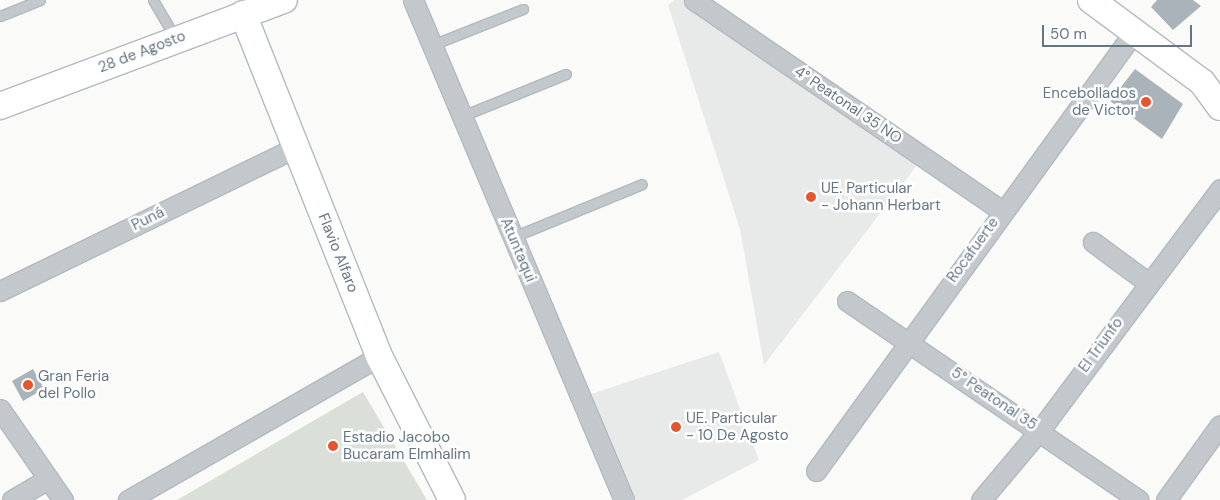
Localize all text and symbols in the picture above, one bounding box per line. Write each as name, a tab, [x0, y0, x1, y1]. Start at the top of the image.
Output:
scale bar	[1045, 15, 1195, 47]
text: 50 m	[1050, 24, 1087, 44]
street label: 28 de Agosto	[96, 27, 188, 77]
street label: 4° Peatonal 35 NO	[791, 62, 905, 148]
place label: Encebollados de Victor	[1043, 84, 1136, 119]
marker: Encebollados de Victor	[1140, 96, 1152, 108]
place label: UE. Particular - Johann Herbart	[821, 179, 941, 214]
marker: UE. Particular - Johann Herbart	[805, 191, 817, 203]
street label: Puná	[129, 203, 167, 235]
street label: Flavio Alfaro	[314, 211, 362, 295]
street label: Rocafuerte	[943, 214, 1003, 286]
street label: Atuntaqui	[496, 215, 540, 285]
street label: El Triunfo	[1075, 314, 1127, 376]
street label: 5° Peatonal 35	[948, 364, 1040, 434]
place label: Gran Feria del Pollo	[38, 367, 109, 402]
marker: Gran Feria del Pollo	[22, 379, 34, 391]
place label: UE. Particular - 10 De Agosto	[686, 409, 789, 444]
marker: UE. Particular - 10 De Agosto	[670, 421, 682, 433]
place label: Estadio Jacobo Bucaram Elmhalim	[343, 428, 471, 463]
marker: Estadio Jacobo Bucaram Elmhalim	[327, 440, 339, 452]

